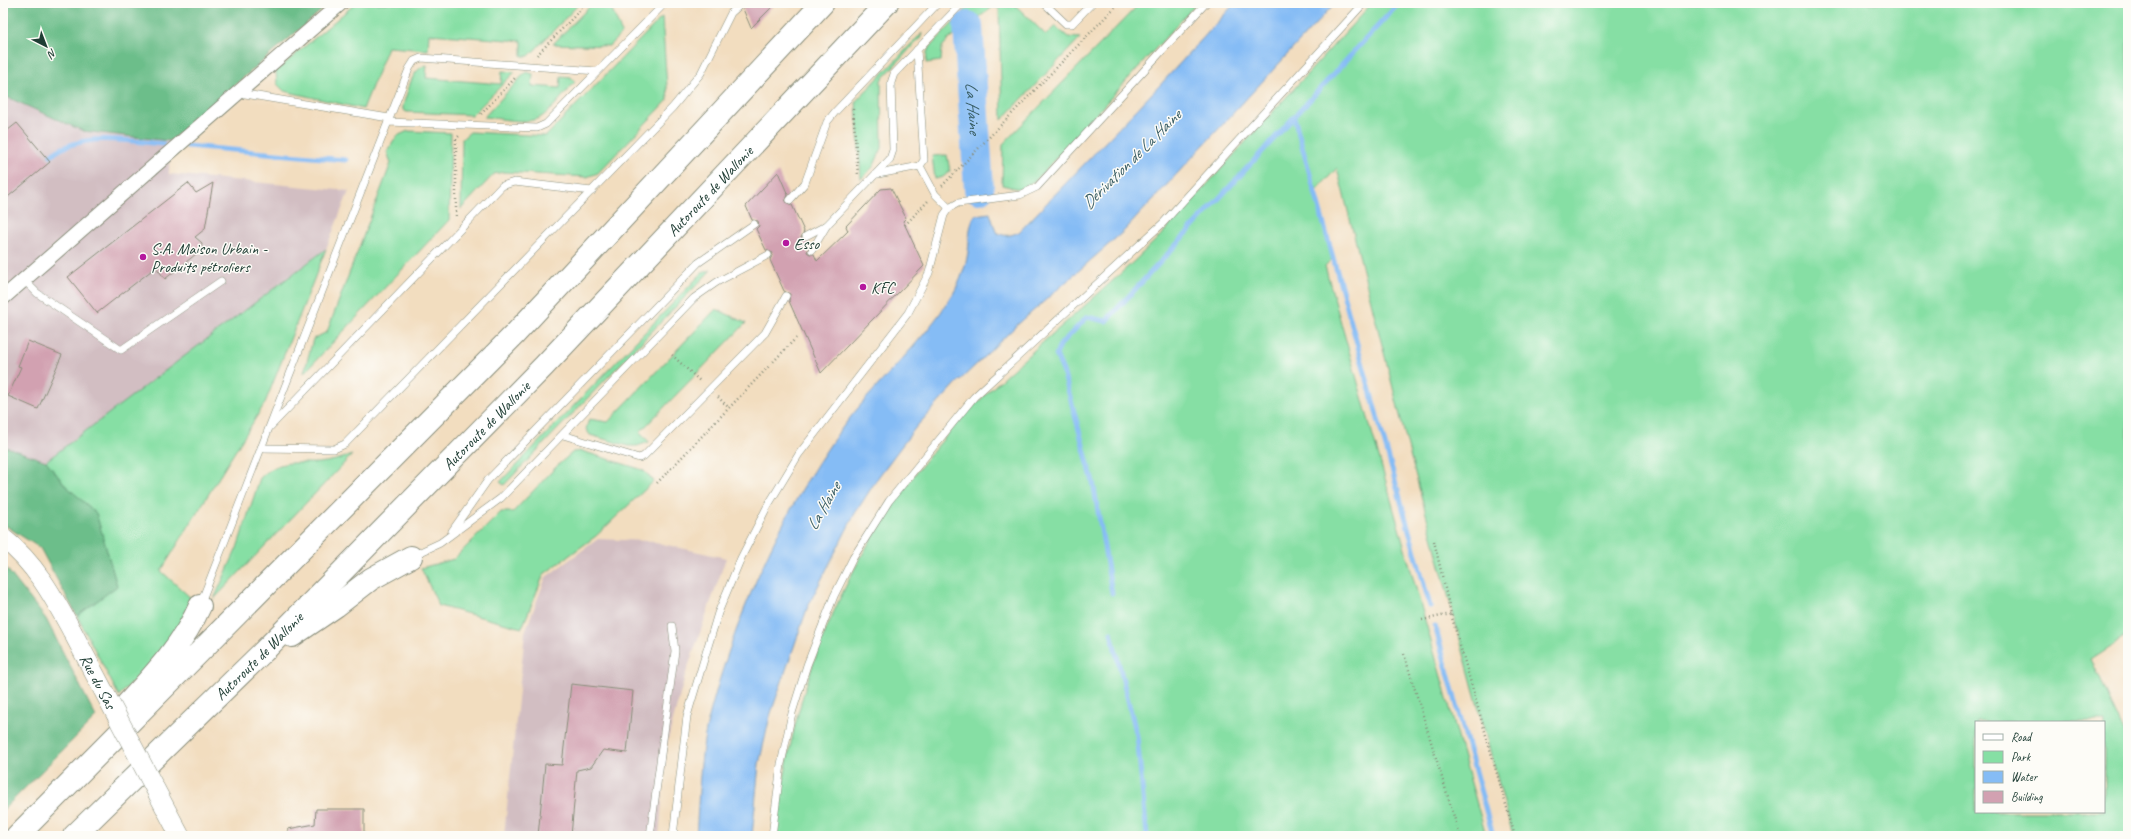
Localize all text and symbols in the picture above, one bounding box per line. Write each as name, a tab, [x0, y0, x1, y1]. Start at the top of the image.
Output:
north arrow	[26, 26, 66, 66]
text: N	[44, 46, 60, 62]
water label: La Haine	[961, 81, 985, 137]
water label: Dérivation de La Haine	[1077, 104, 1187, 213]
street label: Autoroute de Wallonie	[663, 141, 759, 241]
place label: Esso	[794, 234, 820, 254]
marker: Esso	[781, 238, 791, 248]
place label: S.A. Maison Urbain - Produits pétroliers	[151, 239, 268, 277]
marker: S.A. Maison Urbain - Produits pétroliers	[138, 252, 148, 262]
place label: KFC	[871, 278, 897, 298]
marker: KFC	[858, 282, 868, 292]
street label: Autoroute de Wallonie	[439, 376, 536, 474]
water label: La Haine	[801, 477, 847, 534]
street label: Autoroute de Wallonie	[211, 607, 309, 705]
street label: Rue du Sas	[75, 651, 121, 714]
legend	[1975, 721, 2105, 813]
text: Road	[2011, 729, 2033, 745]
text: Park	[2011, 749, 2032, 765]
text: Water	[2011, 769, 2039, 785]
text: Building	[2011, 789, 2043, 805]

